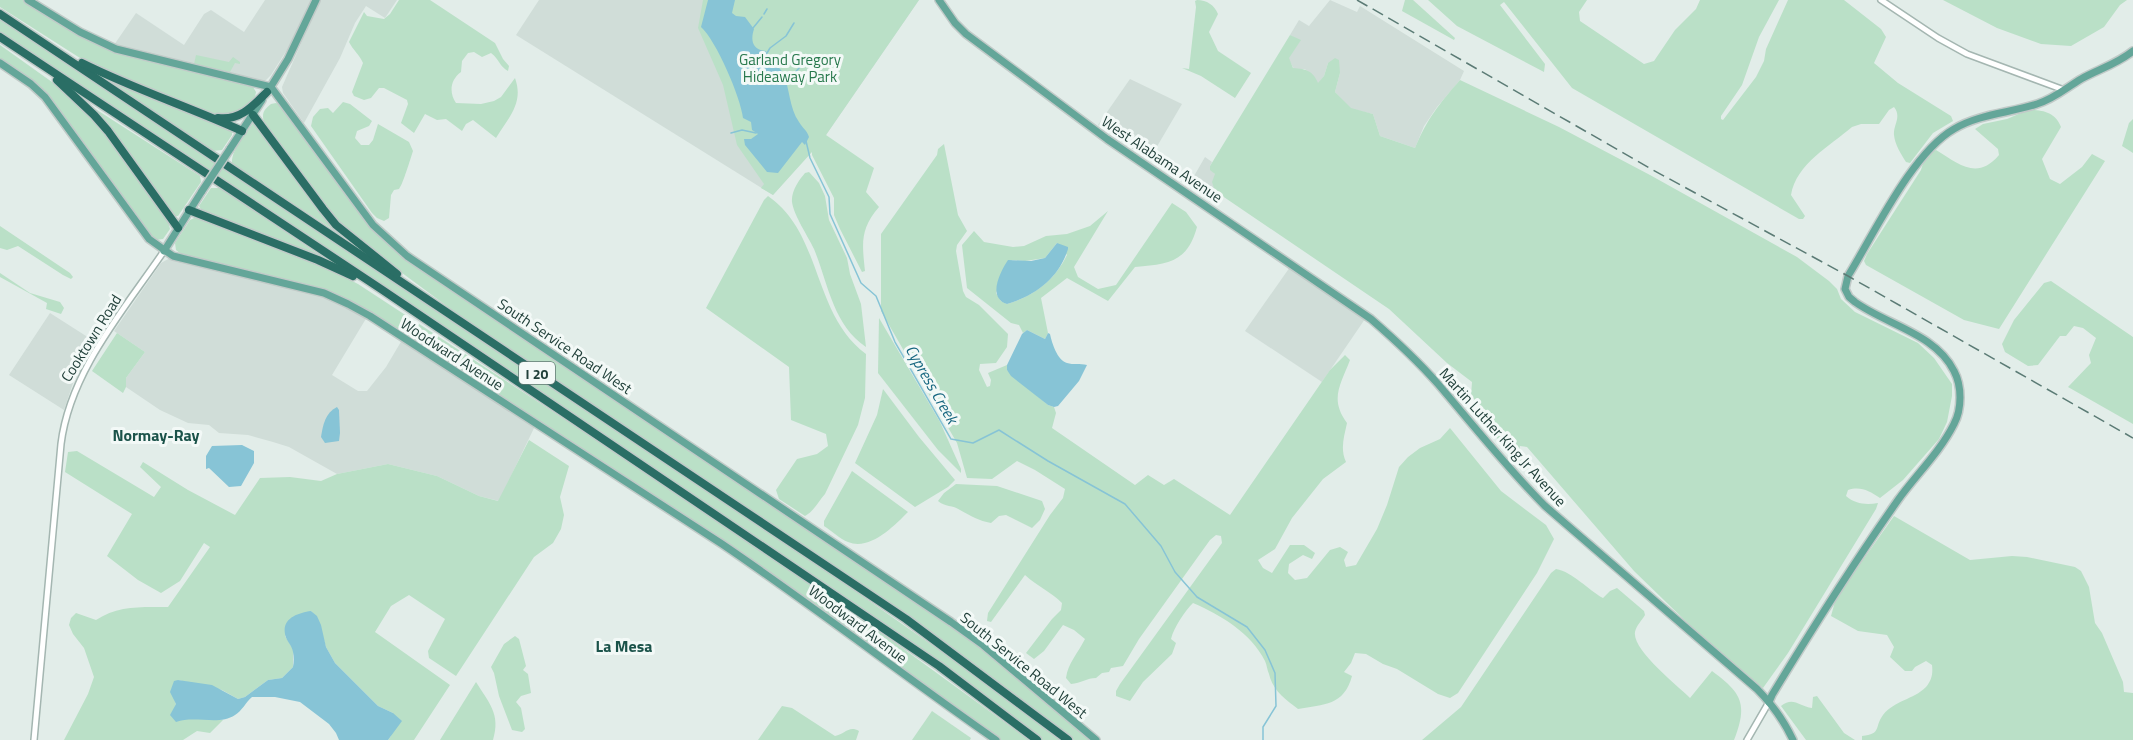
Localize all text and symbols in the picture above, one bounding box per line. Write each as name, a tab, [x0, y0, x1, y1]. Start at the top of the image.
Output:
park label: Garland Gregory Hideaway Park	[739, 48, 841, 88]
street label: West Alabama Avenue	[1097, 110, 1227, 208]
street label: Cooktown Road	[55, 290, 127, 386]
street label: South Service Road West	[493, 292, 638, 400]
street label: Woodward Avenue	[396, 312, 508, 396]
water label: Cypress Creek	[900, 340, 965, 430]
road number: I 20	[519, 362, 555, 384]
street label: Martin Luther King Jr Avenue	[1434, 362, 1572, 512]
district label: Normay-Ray	[112, 423, 200, 447]
street label: Woodward Avenue	[804, 579, 912, 669]
street label: South Service Road West	[955, 606, 1093, 724]
district label: La Mesa	[596, 634, 652, 658]

